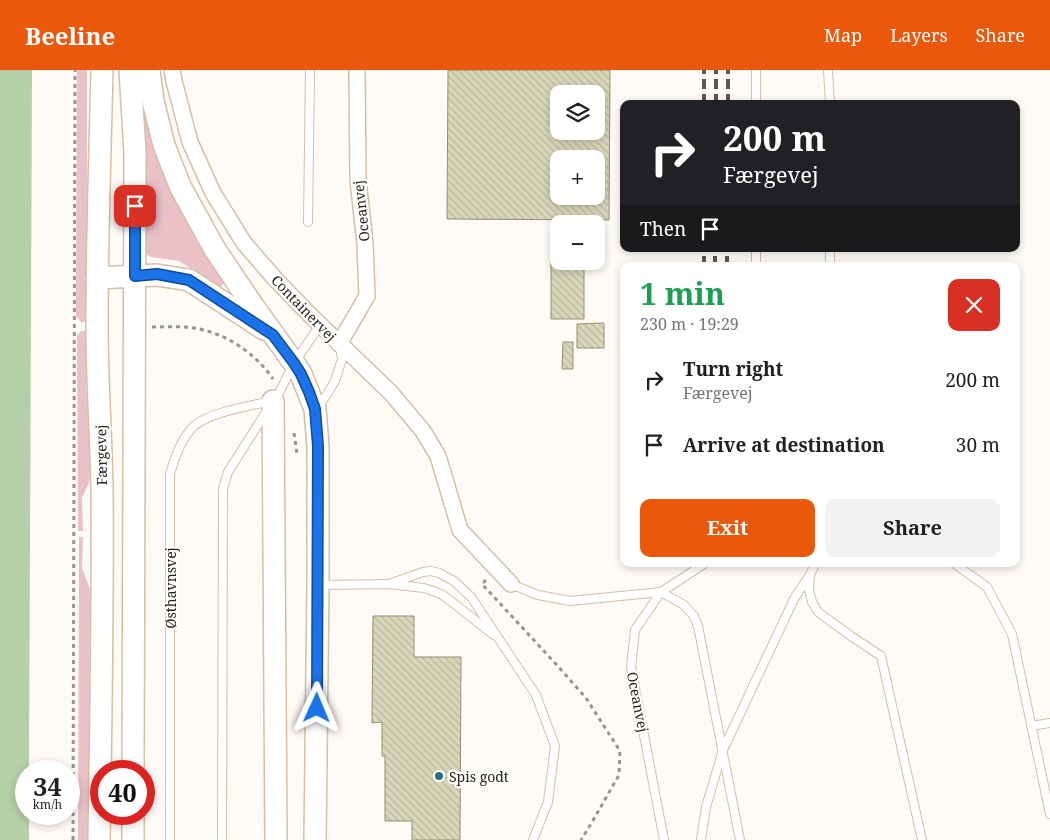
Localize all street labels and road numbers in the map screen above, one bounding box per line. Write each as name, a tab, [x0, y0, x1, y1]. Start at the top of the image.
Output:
street label: Oceanvej	[348, 179, 374, 243]
street label: Containervej	[267, 271, 341, 345]
street label: Færgevej	[91, 424, 111, 486]
street label: Østhavnsvej	[161, 547, 180, 629]
street label: Oceanvej	[623, 670, 653, 734]

